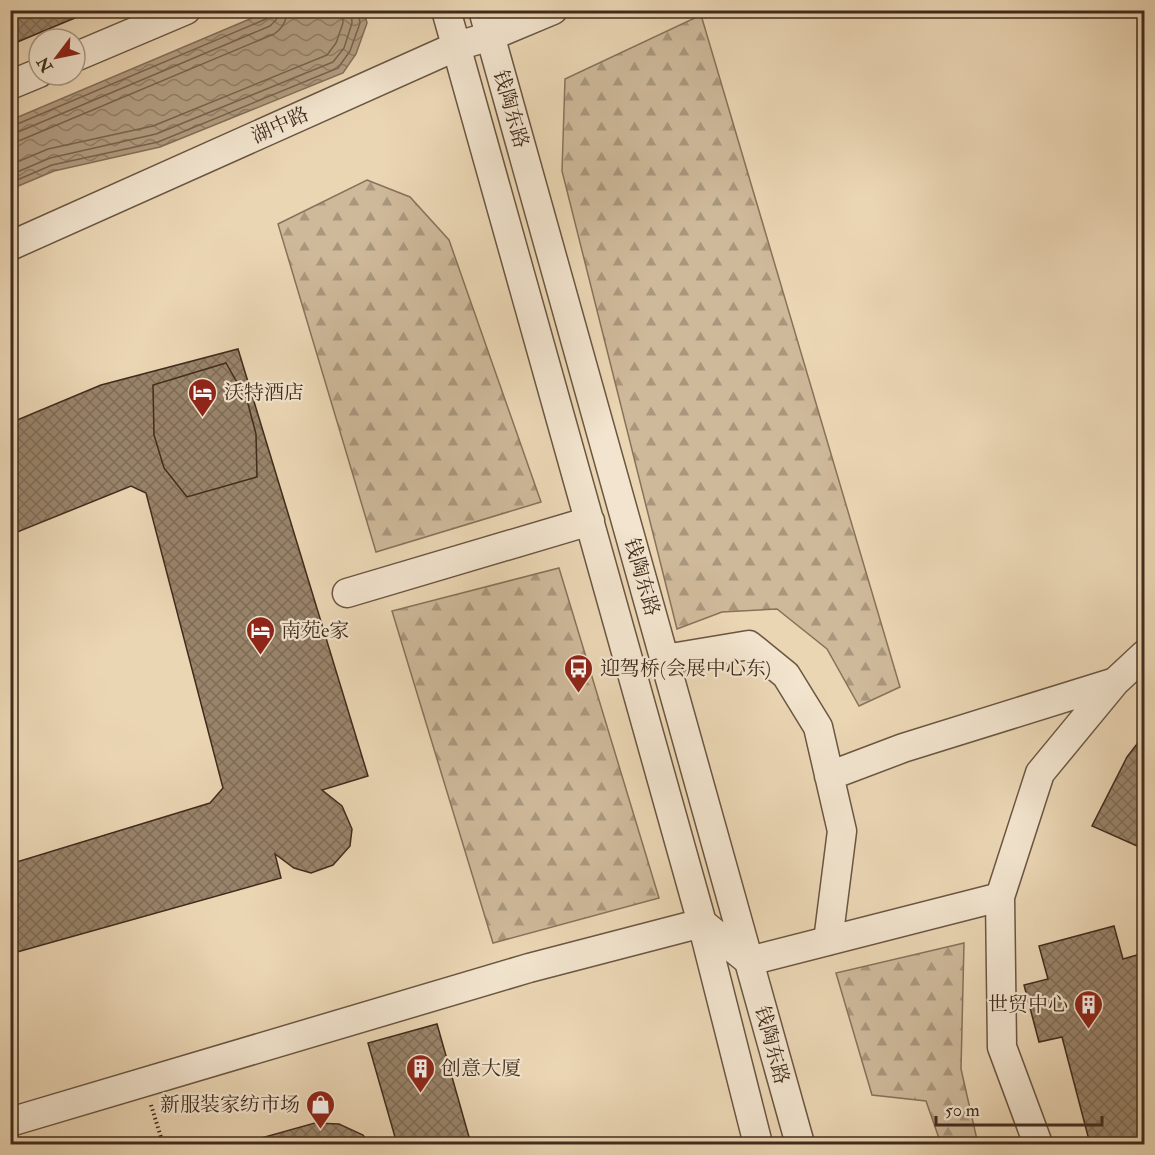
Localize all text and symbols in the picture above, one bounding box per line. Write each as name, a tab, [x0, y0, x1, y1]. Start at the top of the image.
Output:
north arrow	[27, 27, 87, 87]
text: N	[32, 52, 58, 77]
street label: 钱陶东路	[488, 67, 534, 151]
street label: 湖中路	[248, 101, 312, 149]
hotel icon: 沃特酒店	[187, 376, 219, 418]
place label: 沃特酒店	[224, 380, 304, 405]
street label: 钱陶东路	[619, 535, 665, 619]
hotel icon: 南苑e家	[244, 614, 276, 656]
place label: 南苑e家	[281, 618, 349, 643]
bus stop icon: 迎驾桥(会展中心东)	[563, 652, 595, 694]
place label: 迎驾桥(会展中心东)	[600, 656, 771, 681]
building icon: 世贸中心	[1073, 988, 1105, 1030]
place label: 世贸中心	[988, 992, 1068, 1017]
street label: 钱陶东路	[750, 1003, 794, 1087]
building icon: 创意大厦	[404, 1052, 436, 1094]
place label: 创意大厦	[441, 1056, 521, 1081]
shop icon: 新服装家纺市场	[305, 1088, 337, 1130]
scale bar	[936, 1089, 1102, 1127]
place label: 新服装家纺市场	[160, 1092, 300, 1117]
text: 50 m	[945, 1099, 980, 1122]

